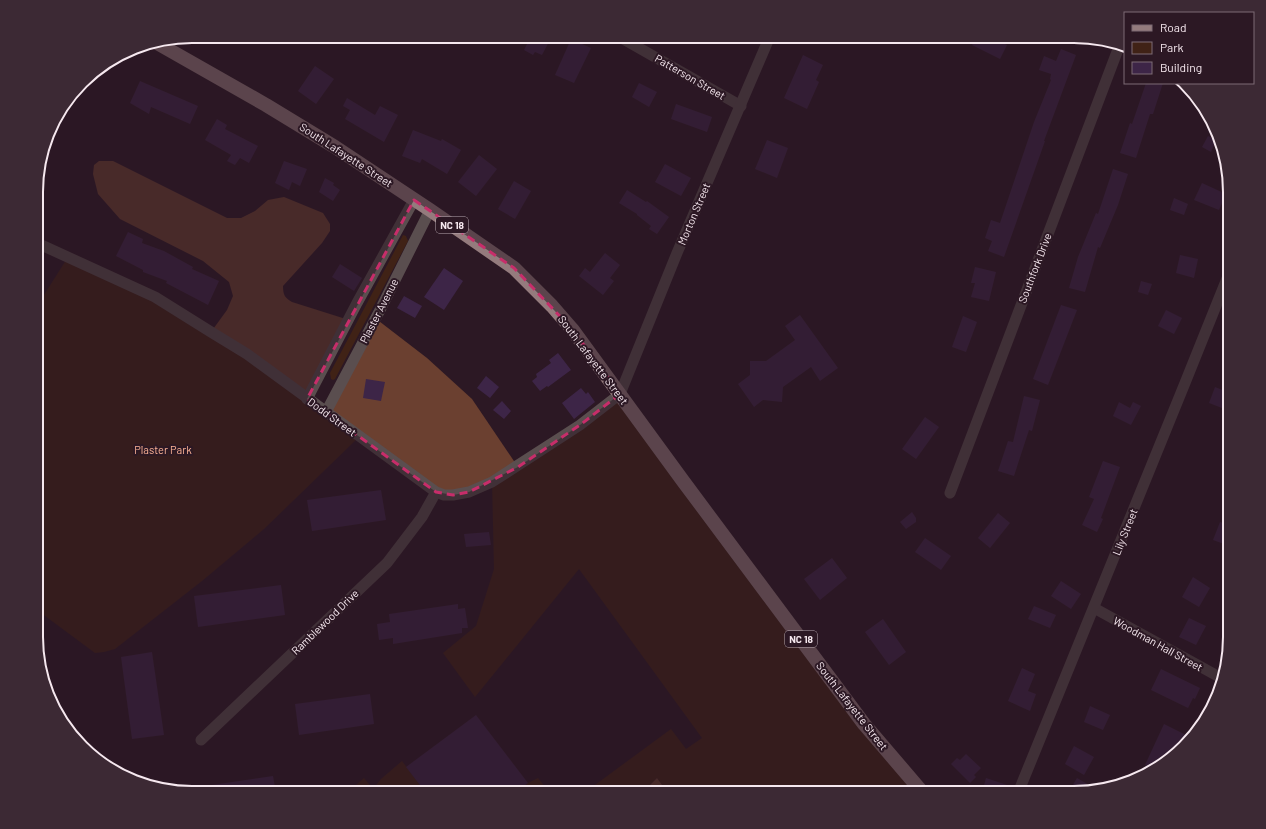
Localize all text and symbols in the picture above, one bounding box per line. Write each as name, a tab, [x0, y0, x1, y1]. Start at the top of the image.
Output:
legend	[1124, 12, 1254, 84]
text: Road	[1160, 20, 1187, 34]
text: Park	[1160, 40, 1184, 54]
street label: Patterson Street	[653, 51, 728, 102]
text: Building	[1160, 60, 1202, 74]
street label: South Lafayette Street	[297, 120, 395, 189]
street label: Morton Street	[675, 181, 712, 247]
road number: NC 18	[436, 217, 468, 233]
street label: Southfork Drive	[1015, 231, 1054, 305]
street label: Plaster Avenue	[357, 276, 400, 345]
street label: South Lafayette Street	[556, 313, 631, 407]
street label: Dodd Street	[305, 395, 359, 439]
park label: Plaster Park	[134, 443, 192, 456]
street label: Lily Street	[1109, 507, 1140, 557]
street label: Ramblewood Drive	[288, 586, 361, 657]
street label: Woodman Hall Street	[1111, 614, 1205, 674]
road number: NC 18	[785, 631, 817, 647]
street label: South Lafayette Street	[814, 659, 891, 752]

